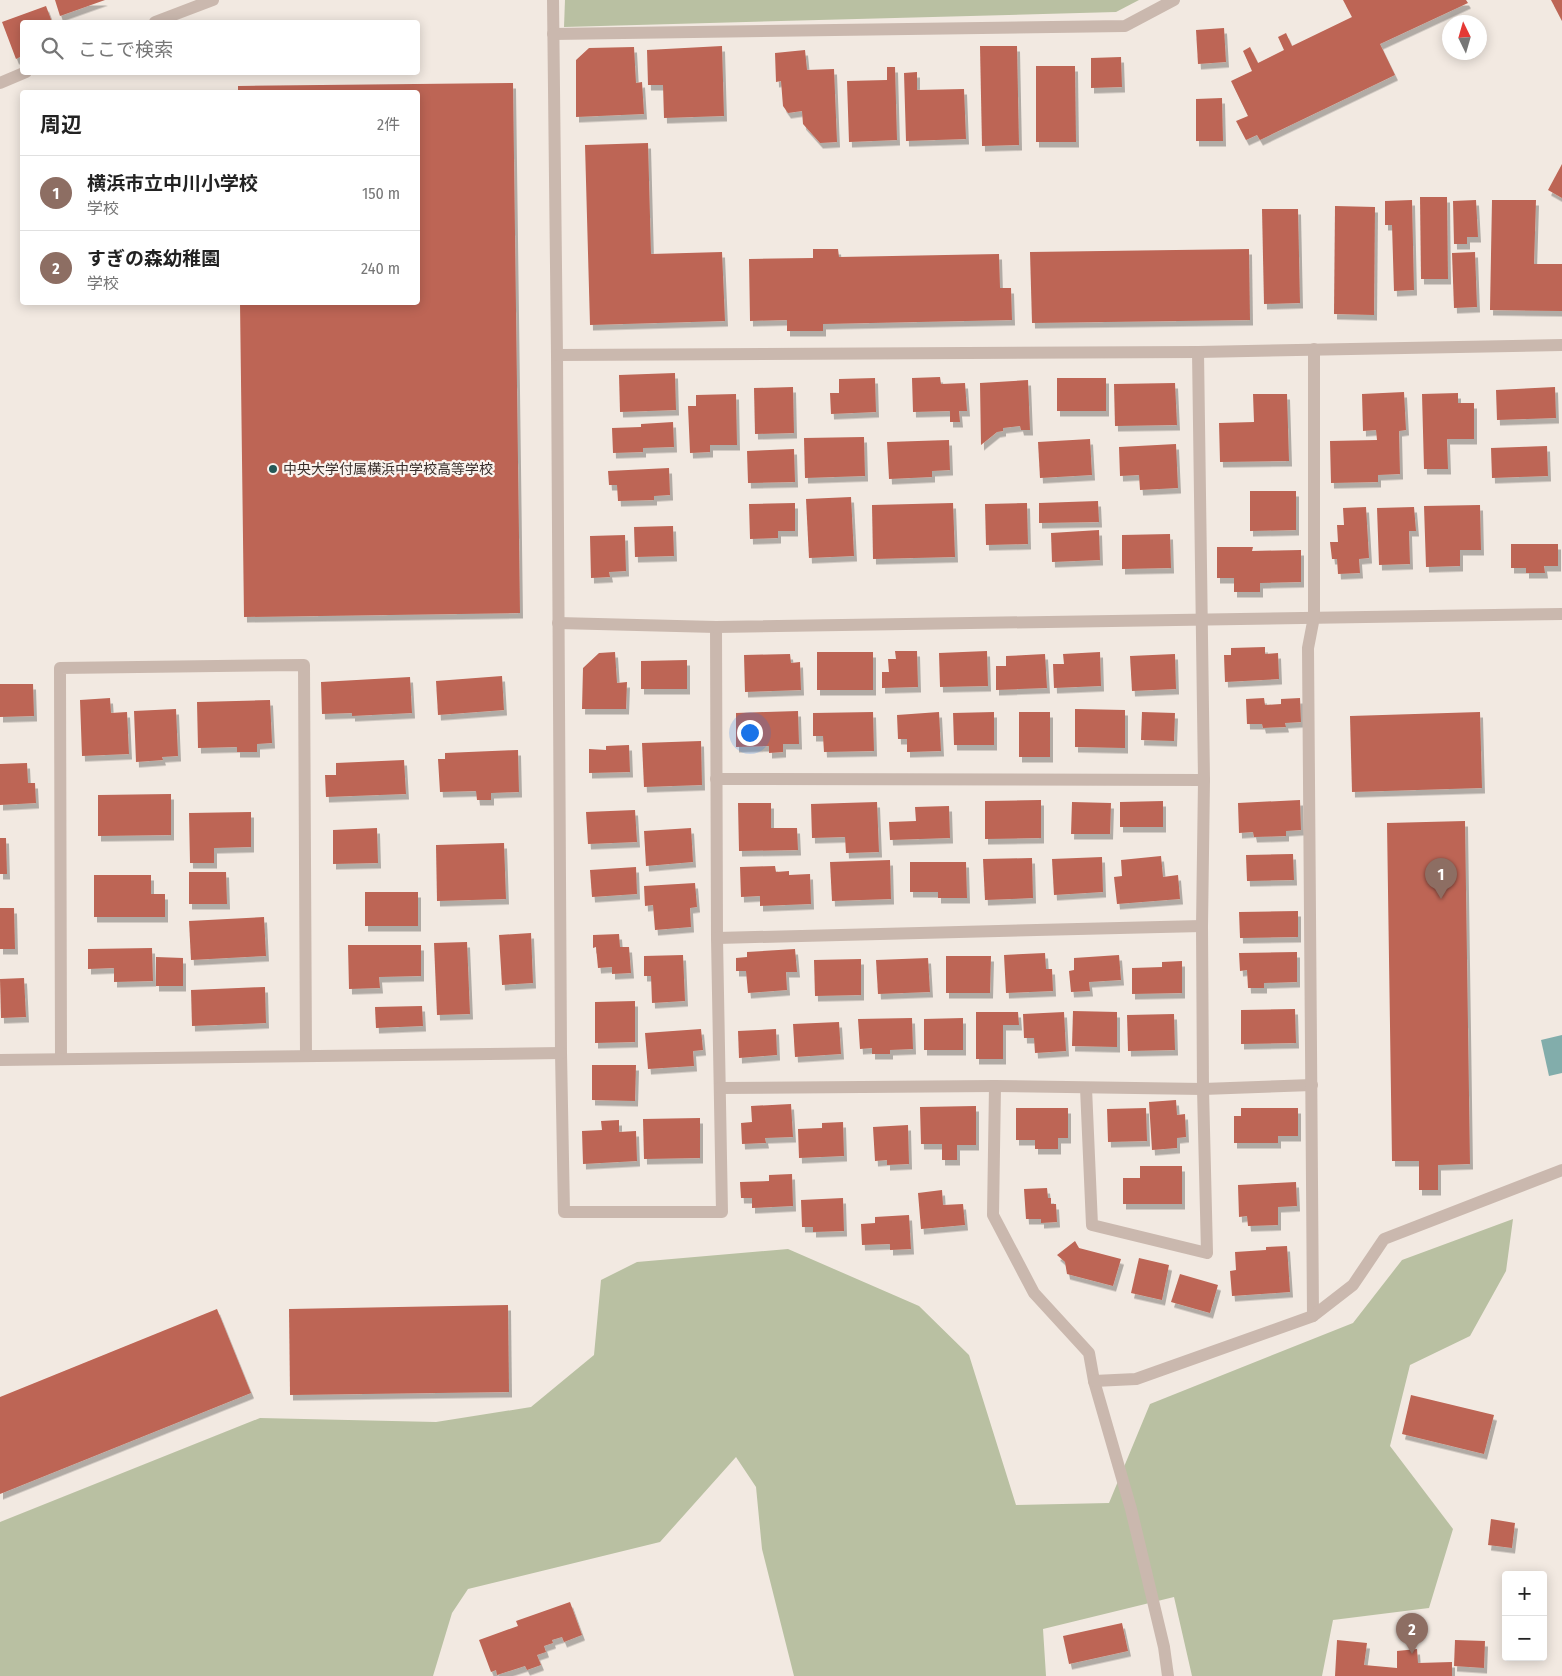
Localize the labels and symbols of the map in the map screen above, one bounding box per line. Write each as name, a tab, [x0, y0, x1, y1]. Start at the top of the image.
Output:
north arrow	[1442, 15, 1487, 60]
place label: 中央大学付属横浜中学校高等学校	[283, 461, 493, 478]
marker: 中央大学付属横浜中学校高等学校	[267, 463, 279, 475]
your location	[737, 720, 763, 746]
pin: 1	[1425, 858, 1457, 899]
pin: 2	[1396, 1613, 1428, 1654]

